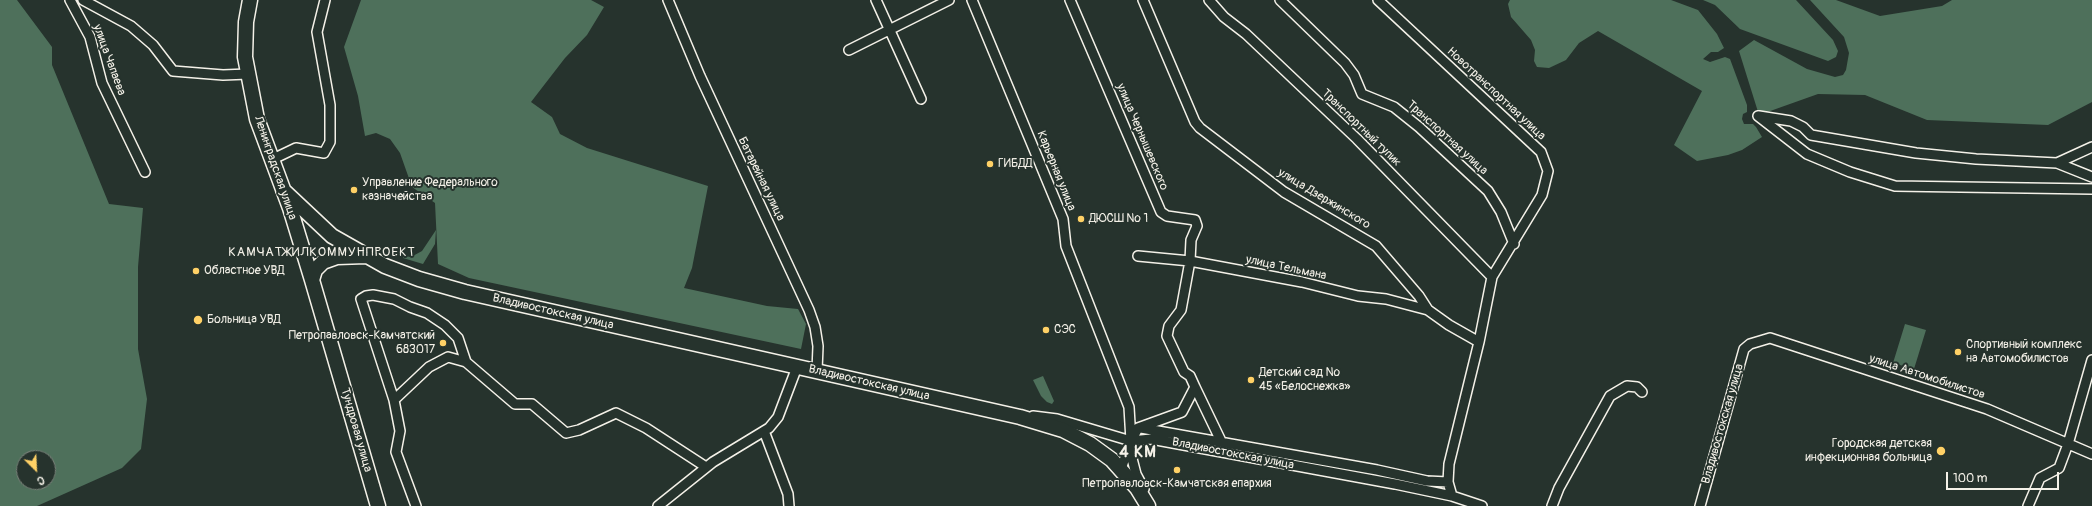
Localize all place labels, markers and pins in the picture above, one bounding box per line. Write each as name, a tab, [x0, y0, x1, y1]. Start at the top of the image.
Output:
place label: ГИБДД	[998, 157, 1033, 171]
marker: ГИБДД	[985, 159, 995, 169]
place label: Управление Федерального казначейства	[362, 176, 498, 204]
marker: Управление Федерального казначейства	[349, 185, 359, 195]
place label: ДЮСШ № 1	[1089, 212, 1148, 226]
marker: ДЮСШ № 1	[1076, 214, 1086, 224]
place label: Областное УВД	[204, 264, 284, 278]
marker: Областное УВД	[191, 266, 201, 276]
place label: Больница УВД	[207, 313, 281, 327]
marker: Больница УВД	[192, 314, 204, 326]
place label: СЭС	[1054, 323, 1076, 337]
marker: СЭС	[1041, 325, 1051, 335]
place label: Петропавловск-Камчатский 683017	[289, 329, 435, 357]
marker: Петропавловск-Камчатский 683017	[438, 338, 448, 348]
place label: Спортивный комплекс на Автомобилистов	[1966, 338, 2082, 366]
marker: Спортивный комплекс на Автомобилистов	[1953, 347, 1963, 357]
place label: Детский сад № 45 «Белоснежка»	[1259, 366, 1350, 394]
marker: Детский сад № 45 «Белоснежка»	[1246, 375, 1256, 385]
place label: Городская детская инфекционная больница	[1805, 437, 1932, 465]
marker: Городская детская инфекционная больница	[1935, 445, 1947, 457]
marker: Петропавловск-Камчатская епархия	[1172, 465, 1182, 475]
place label: Петропавловск-Камчатская епархия	[1082, 477, 1272, 491]

